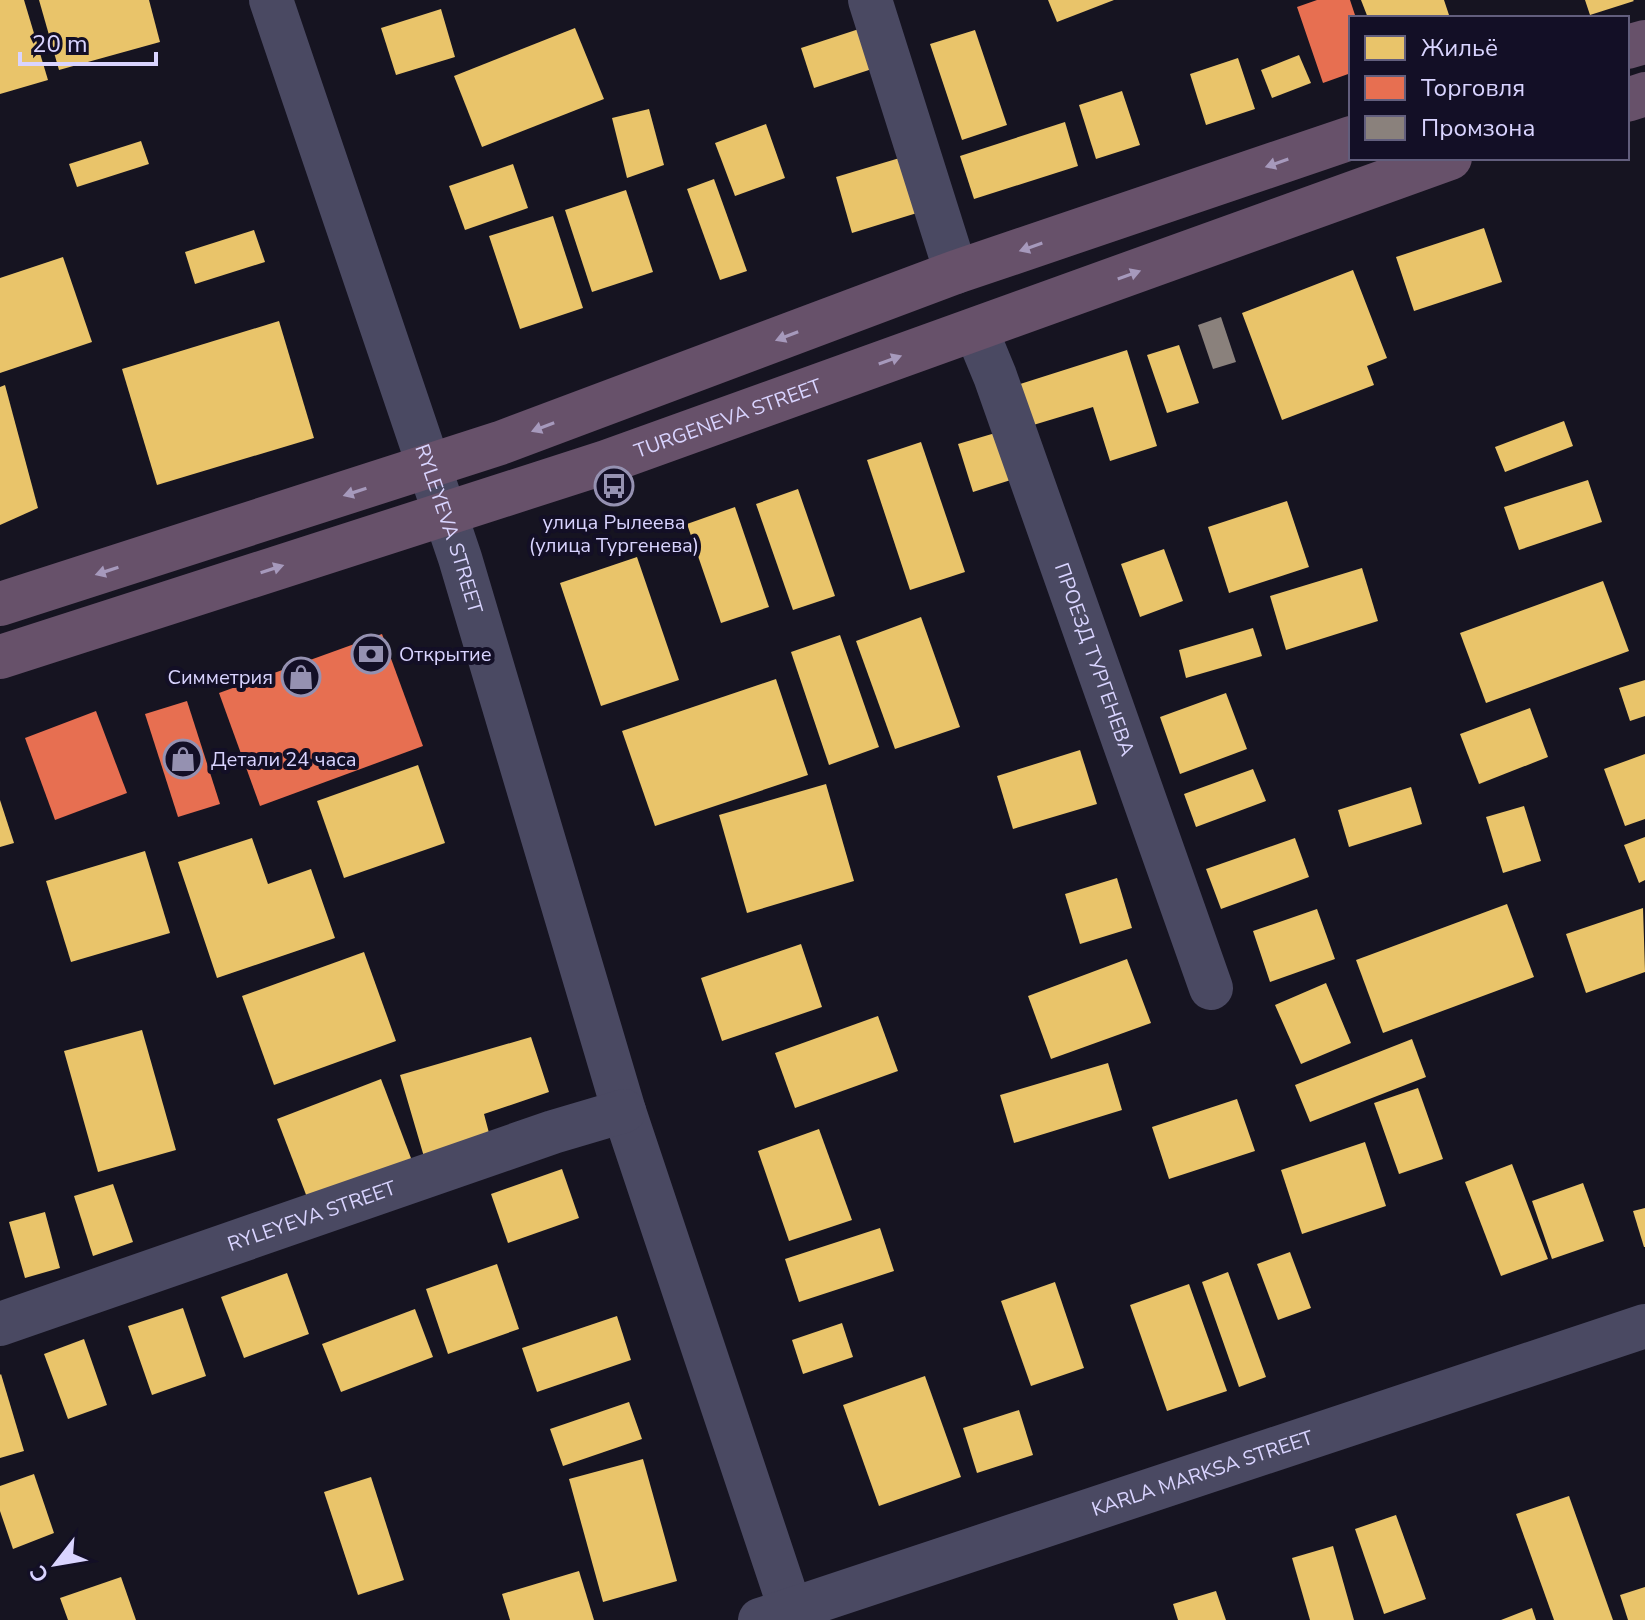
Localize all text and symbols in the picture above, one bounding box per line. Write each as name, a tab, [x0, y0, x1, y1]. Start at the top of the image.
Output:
scale bar	[20, 16, 156, 66]
legend	[1349, 16, 1629, 160]
text: 20 m	[32, 28, 88, 60]
text: Жильё	[1421, 32, 1498, 64]
text: Торговля	[1421, 72, 1525, 104]
text: Промзона	[1421, 112, 1535, 144]
one-way arrow	[1265, 157, 1289, 169]
one-way arrow	[1019, 241, 1043, 253]
one-way arrow	[1117, 268, 1141, 281]
one-way arrow	[775, 330, 799, 342]
one-way arrow	[878, 354, 902, 366]
street label: TURGENEVA STREET	[630, 372, 825, 465]
one-way arrow	[531, 421, 555, 434]
street label: RYLEYEVA STREET	[408, 441, 489, 617]
bus stop icon: улица Рылеева (улица Тургенева)	[593, 465, 635, 507]
one-way arrow	[342, 486, 366, 499]
place label: улица Рылеева (улица Тургенева)	[529, 509, 699, 559]
street label: ПРОЕЗД ТУРГЕНЕВА	[1048, 559, 1141, 760]
one-way arrow	[260, 563, 284, 575]
one-way arrow	[95, 565, 119, 577]
bank icon: Открытие	[350, 633, 392, 675]
place label: Открытие	[399, 641, 492, 668]
shop icon: Симметрия	[280, 656, 322, 698]
place label: Симметрия	[167, 664, 273, 691]
shop icon: Детали 24 часа	[162, 738, 204, 780]
place label: Детали 24 часа	[211, 746, 357, 773]
street label: RYLEYEVA STREET	[224, 1175, 400, 1258]
street label: KARLA MARKSA STREET	[1088, 1424, 1317, 1523]
north arrow	[16, 1524, 96, 1604]
text: С	[23, 1560, 56, 1588]

